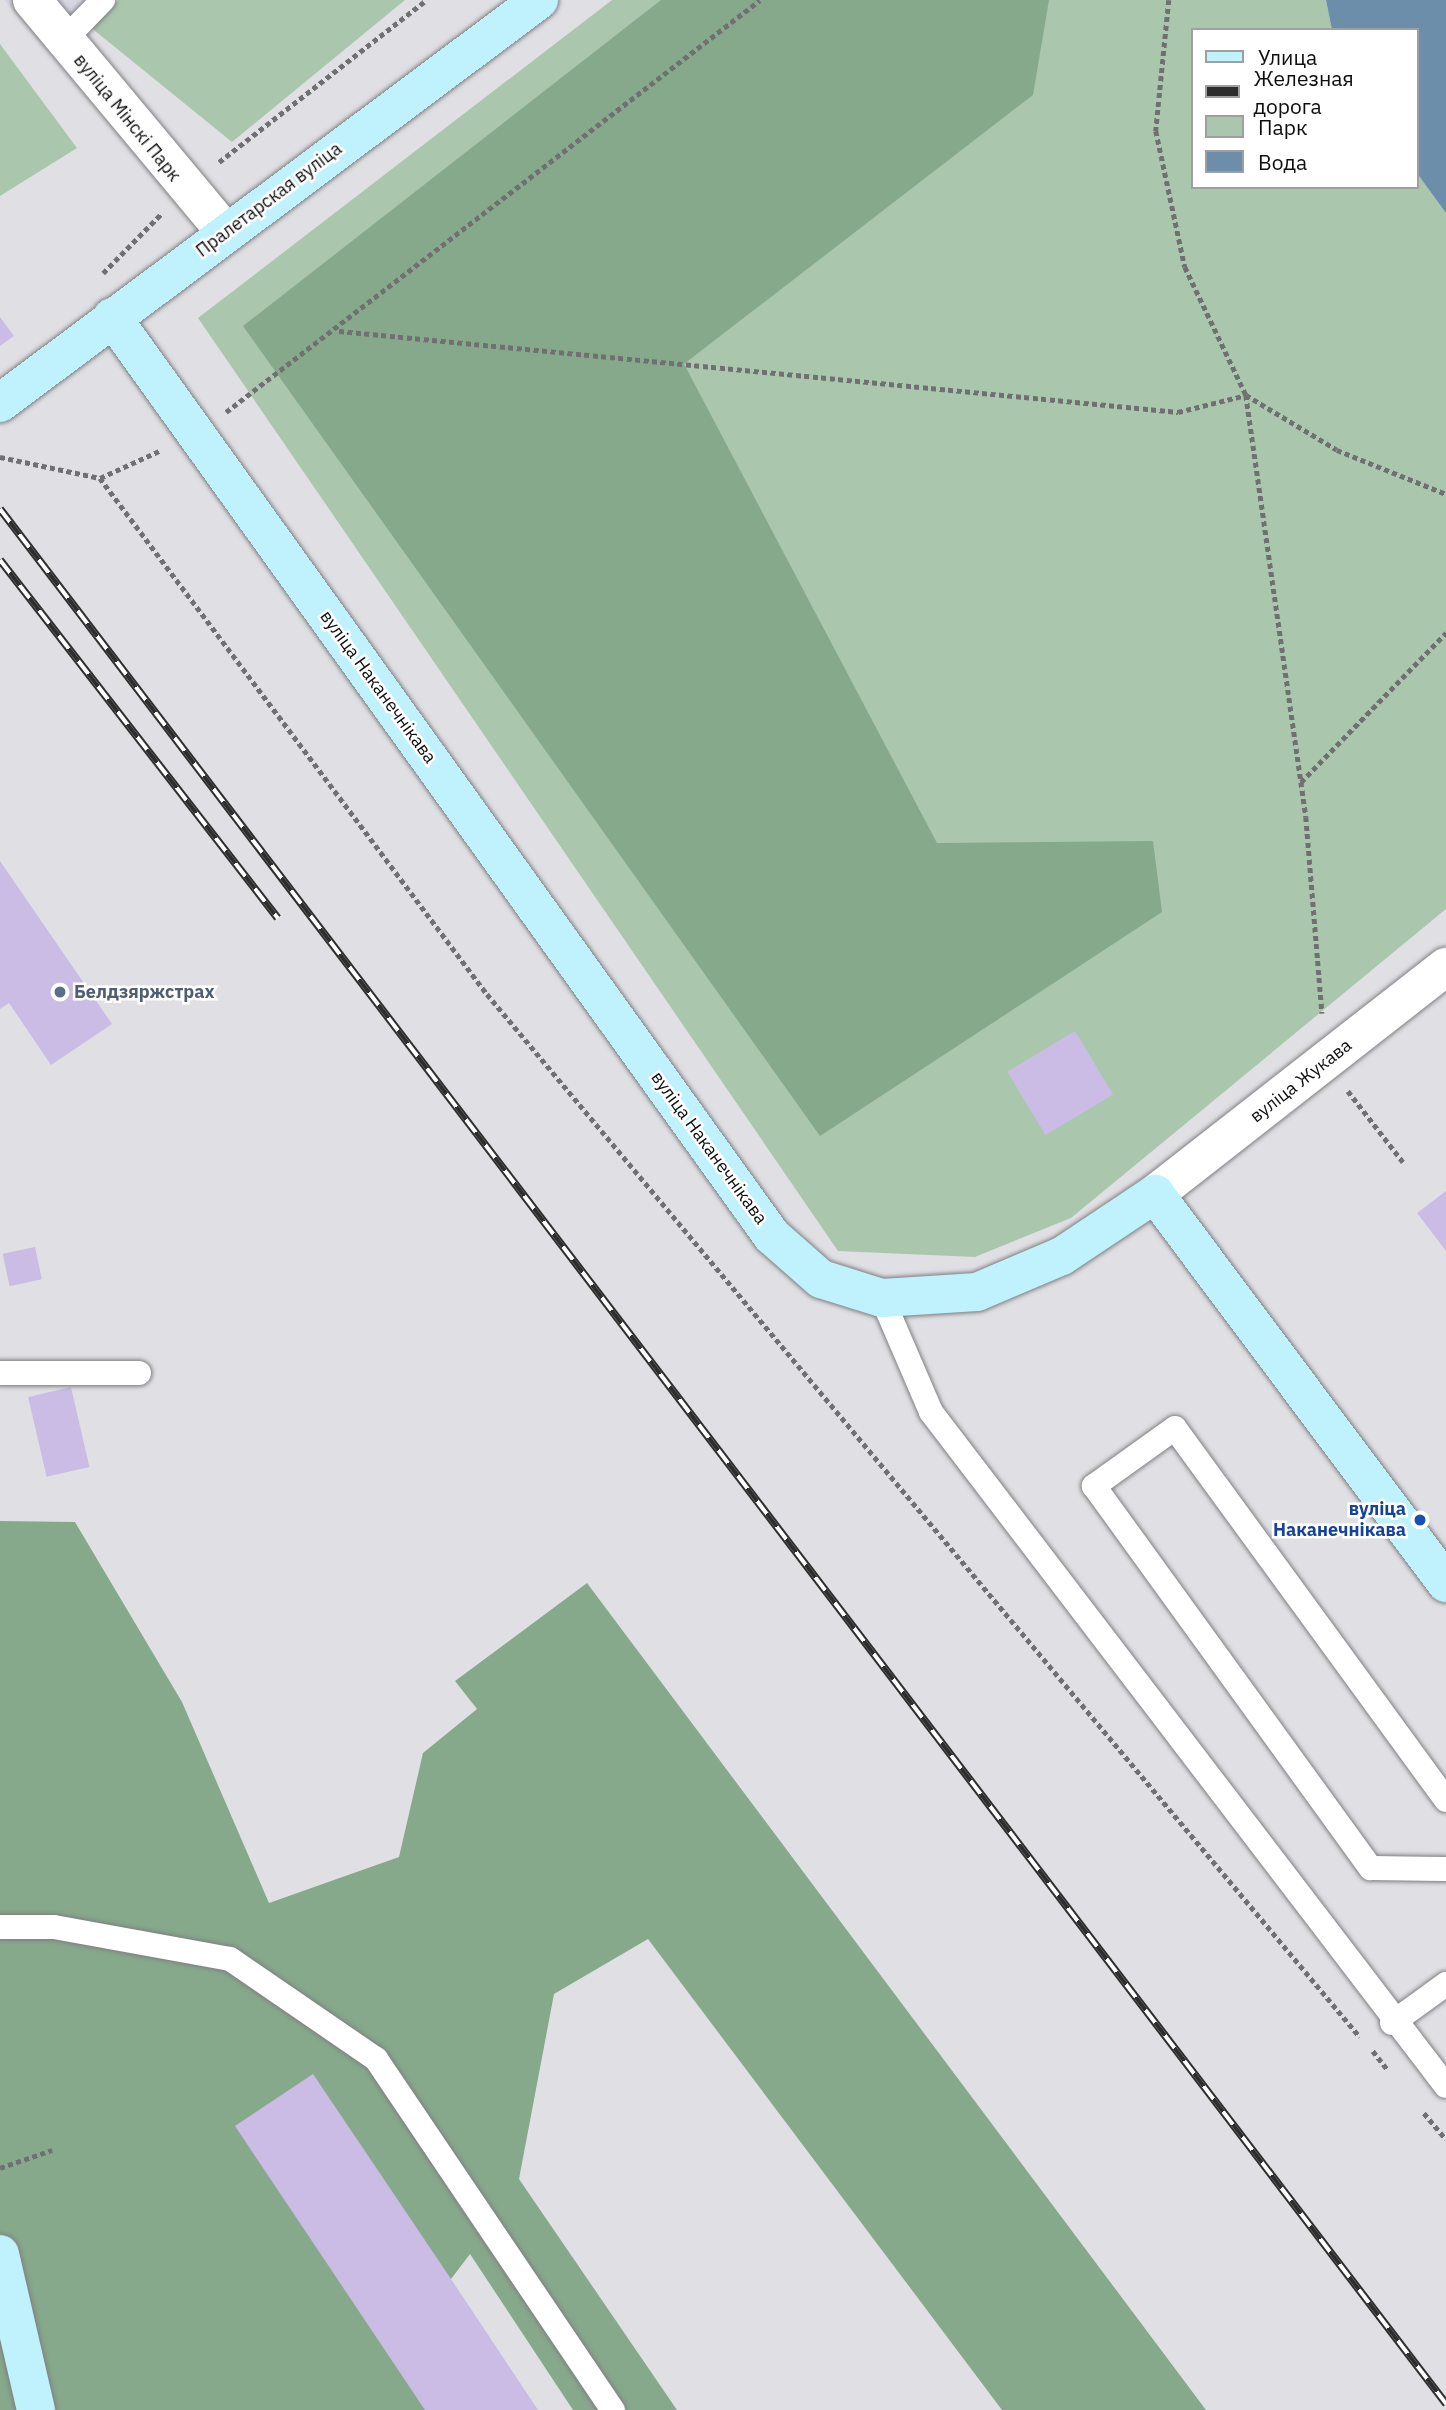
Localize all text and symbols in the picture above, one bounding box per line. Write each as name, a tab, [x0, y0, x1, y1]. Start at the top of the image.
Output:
legend	[1190, 28, 1418, 189]
text: Улица	[1258, 43, 1317, 71]
street label: вуліца Мінскі Парк	[69, 50, 185, 186]
text: Железная дорога	[1254, 64, 1354, 120]
text: Парк	[1258, 113, 1308, 141]
street label: Пралетарская вуліца	[192, 138, 346, 262]
text: Вода	[1258, 148, 1307, 176]
street label: вуліца Наканечнікава	[315, 606, 441, 768]
place label: Белдзяржстрах	[74, 981, 215, 1003]
marker: Белдзяржстрах	[52, 984, 68, 1000]
street label: вуліца Жукава	[1246, 1035, 1356, 1127]
street label: вуліца Наканечнікава	[646, 1067, 772, 1229]
place label: вуліца Наканечнікава	[1273, 1499, 1406, 1542]
marker: вуліца Наканечнікава	[1412, 1512, 1428, 1528]

